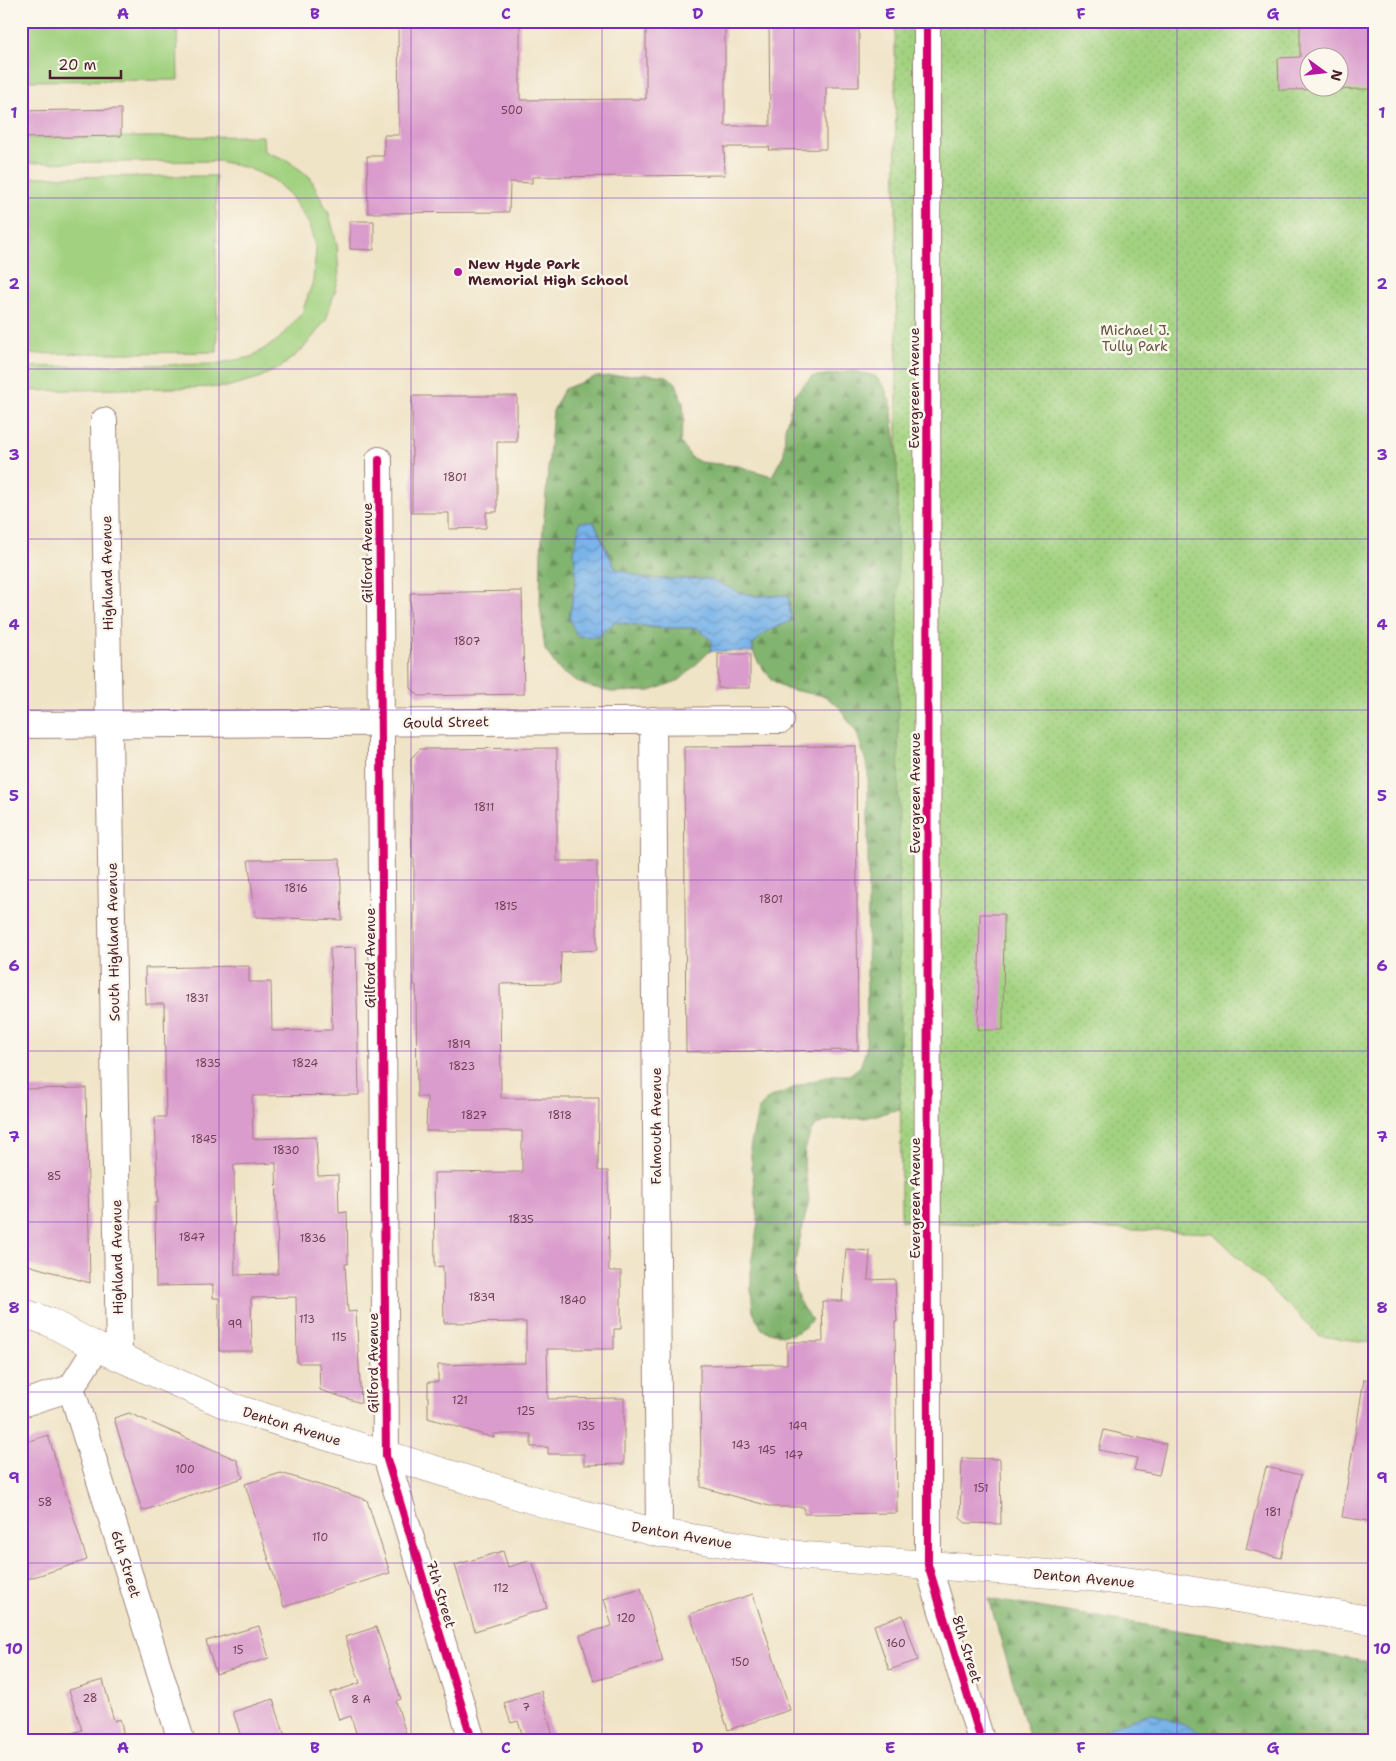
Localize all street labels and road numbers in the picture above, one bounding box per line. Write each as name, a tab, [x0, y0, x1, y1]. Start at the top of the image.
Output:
street label: Evergreen Avenue	[905, 327, 923, 449]
street label: Gilford Avenue	[358, 503, 376, 603]
street label: Highland Avenue	[97, 515, 117, 631]
street label: Gould Street	[403, 712, 489, 732]
street label: Evergreen Avenue	[906, 732, 924, 854]
street label: South Highland Avenue	[103, 862, 123, 1022]
street label: Gilford Avenue	[361, 908, 379, 1008]
street label: Falmouth Avenue	[647, 1067, 665, 1185]
street label: Evergreen Avenue	[906, 1137, 924, 1259]
street label: Highland Avenue	[107, 1199, 127, 1315]
street label: Gilford Avenue	[364, 1313, 382, 1413]
street label: Denton Avenue	[241, 1402, 344, 1450]
street label: Denton Avenue	[630, 1517, 734, 1553]
street label: 6th Street	[107, 1528, 145, 1600]
street label: 7th Street	[422, 1558, 460, 1630]
street label: Denton Avenue	[1032, 1565, 1136, 1591]
street label: 8th Street	[948, 1613, 986, 1685]

